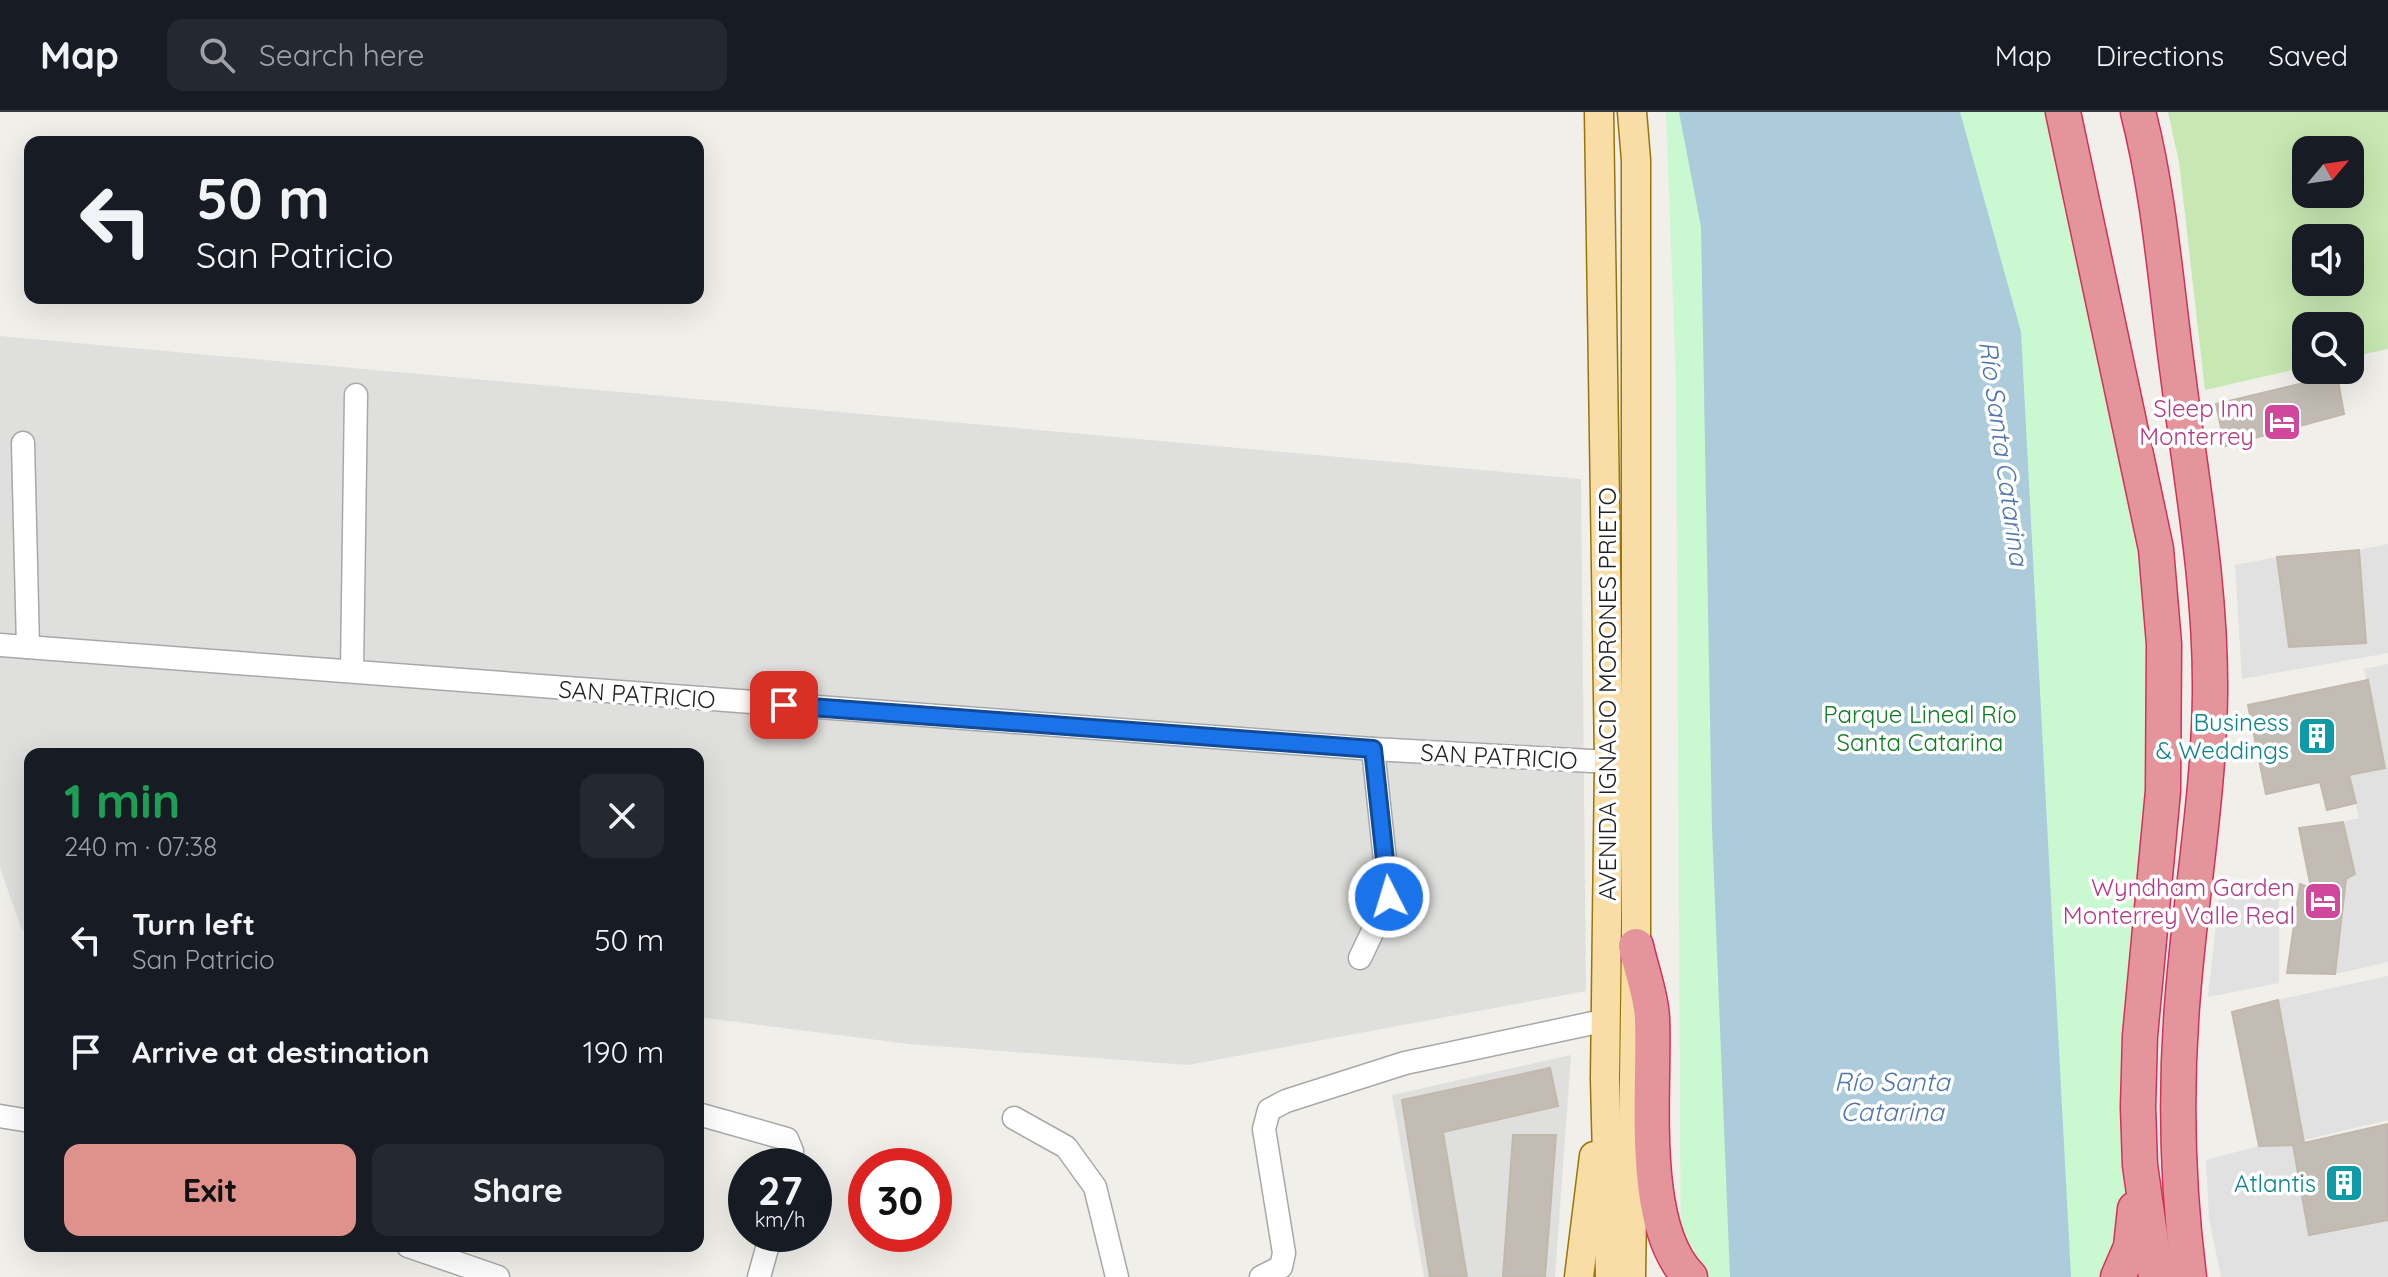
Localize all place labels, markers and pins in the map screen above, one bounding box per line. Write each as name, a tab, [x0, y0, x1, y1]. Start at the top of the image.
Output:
place label: Sleep Inn Monterrey	[2139, 393, 2254, 451]
hotel icon: Sleep Inn Monterrey	[2261, 401, 2303, 443]
pin	[750, 671, 818, 739]
place label: Business & Weddings	[2156, 707, 2289, 765]
building icon: Business & Weddings	[2296, 715, 2338, 757]
place label: Wyndham Garden Monterrey Valle Real	[2063, 872, 2295, 930]
hotel icon: Wyndham Garden Monterrey Valle Real	[2302, 880, 2344, 922]
building icon: Atlantis	[2323, 1162, 2365, 1204]
place label: Atlantis	[2234, 1168, 2316, 1198]

